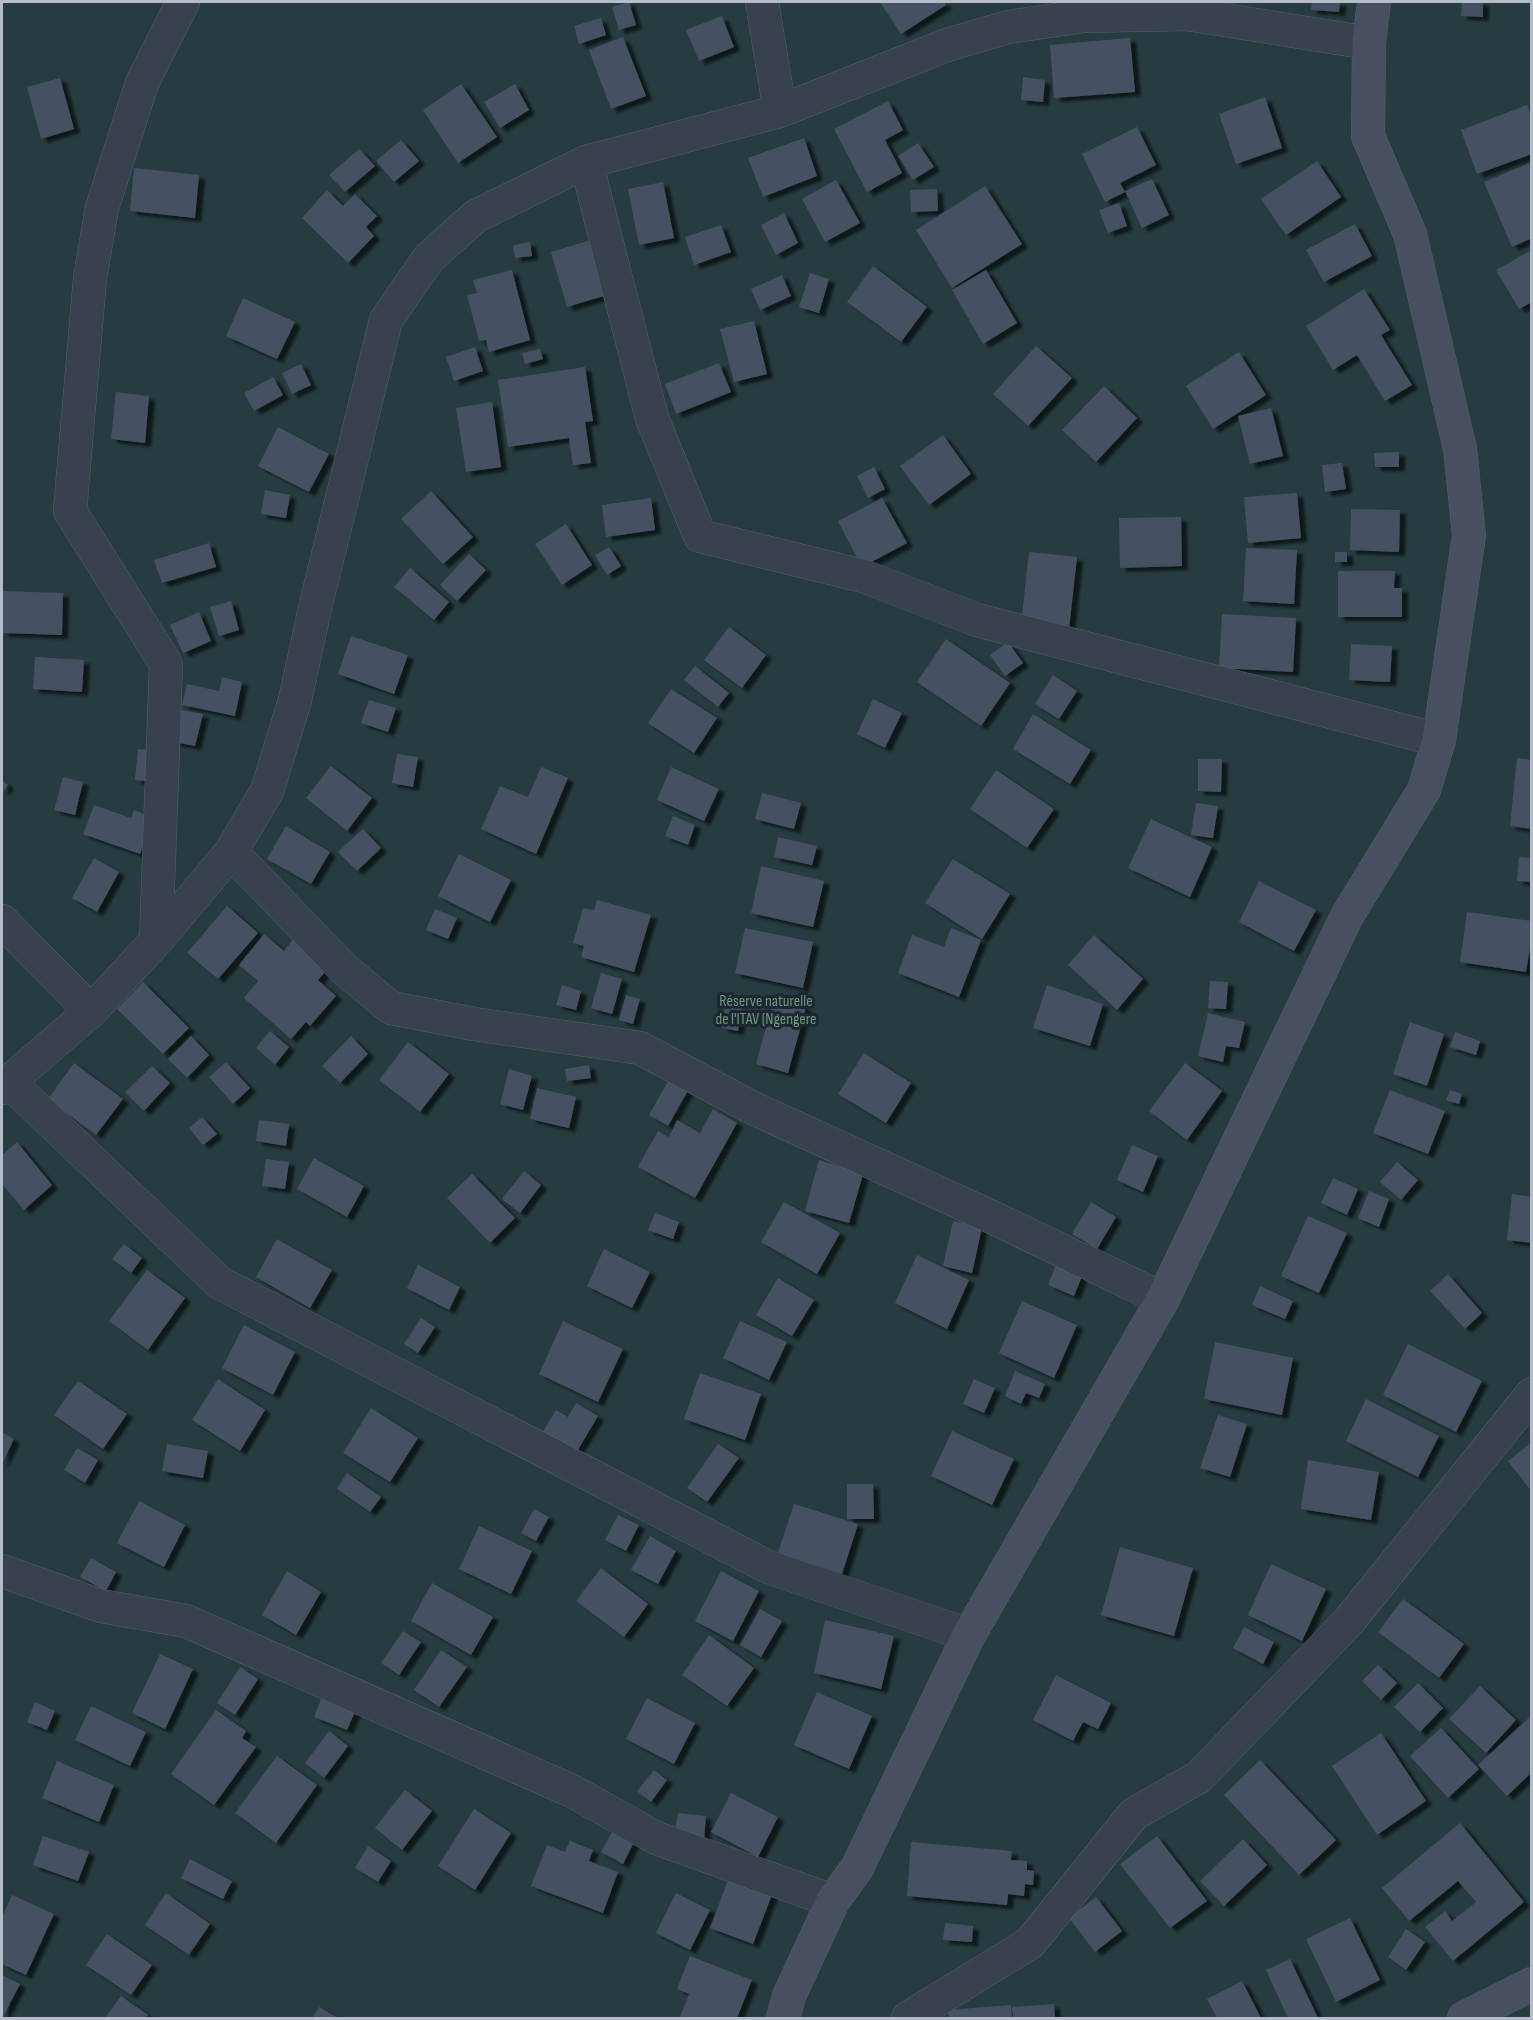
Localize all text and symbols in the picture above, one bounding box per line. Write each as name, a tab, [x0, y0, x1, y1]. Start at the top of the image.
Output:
park label: Réserve naturelle de l'ITAV (Ngengere	[715, 992, 817, 1029]

